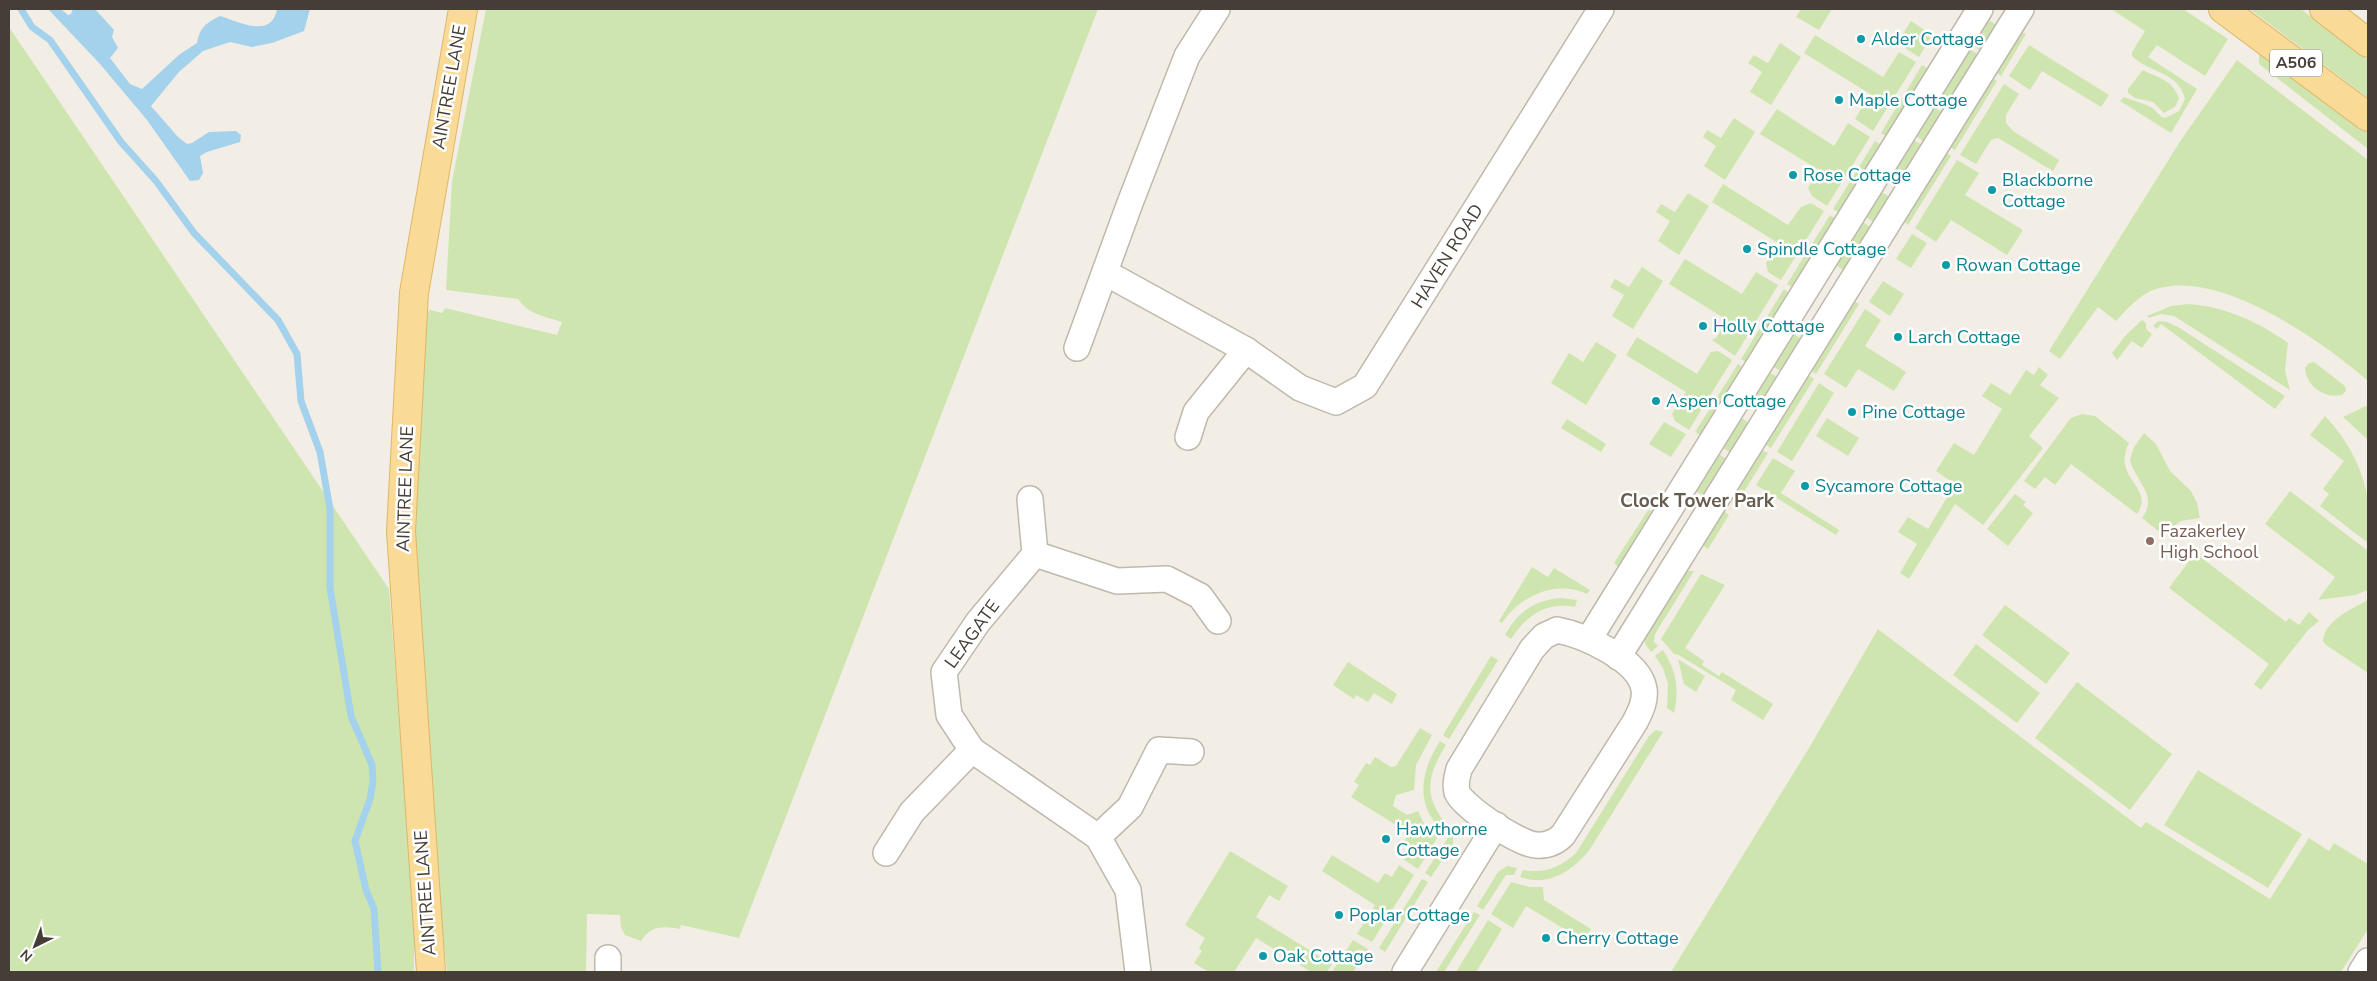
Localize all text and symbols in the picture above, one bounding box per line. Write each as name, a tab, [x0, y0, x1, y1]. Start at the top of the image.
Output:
street label: AINTREE LANE	[426, 23, 472, 151]
place label: Alder Cottage	[1871, 27, 1984, 51]
marker: Alder Cottage	[1855, 33, 1867, 45]
road number: A506	[2270, 49, 2322, 76]
place label: Maple Cottage	[1849, 88, 1967, 112]
marker: Maple Cottage	[1833, 94, 1845, 106]
place label: Rose Cottage	[1803, 163, 1911, 187]
place label: Blackborne Cottage	[2002, 168, 2093, 213]
marker: Rose Cottage	[1787, 169, 1799, 181]
marker: Blackborne Cottage	[1986, 184, 1998, 196]
street label: HAVEN ROAD	[1405, 199, 1489, 313]
place label: Spindle Cottage	[1757, 237, 1886, 261]
marker: Spindle Cottage	[1741, 243, 1753, 255]
place label: Rowan Cottage	[1956, 253, 2081, 277]
marker: Rowan Cottage	[1940, 259, 1952, 271]
place label: Holly Cottage	[1713, 314, 1824, 338]
marker: Holly Cottage	[1697, 320, 1709, 332]
place label: Larch Cottage	[1908, 325, 2020, 349]
marker: Larch Cottage	[1892, 331, 1904, 343]
place label: Aspen Cottage	[1666, 389, 1786, 413]
marker: Aspen Cottage	[1650, 395, 1662, 407]
place label: Pine Cottage	[1862, 400, 1965, 424]
marker: Pine Cottage	[1846, 406, 1858, 418]
street label: AINTREE LANE	[391, 426, 419, 552]
place label: Sycamore Cottage	[1815, 474, 1962, 498]
marker: Sycamore Cottage	[1799, 480, 1811, 492]
district label: Clock Tower Park	[1620, 488, 1775, 514]
place label: Fazakerley High School	[2160, 519, 2259, 564]
marker: Fazakerley High School	[2144, 535, 2156, 547]
street label: LEAGATE	[939, 595, 1005, 673]
place label: Hawthorne Cottage	[1396, 817, 1487, 862]
street label: AINTREE LANE	[409, 829, 441, 957]
marker: Hawthorne Cottage	[1380, 833, 1392, 845]
place label: Poplar Cottage	[1349, 903, 1470, 927]
marker: Poplar Cottage	[1333, 909, 1345, 921]
north arrow	[10, 921, 60, 971]
place label: Cherry Cottage	[1556, 926, 1679, 950]
marker: Cherry Cottage	[1540, 932, 1552, 944]
place label: Oak Cottage	[1273, 944, 1373, 968]
text: N	[16, 945, 37, 966]
marker: Oak Cottage	[1257, 950, 1269, 962]

